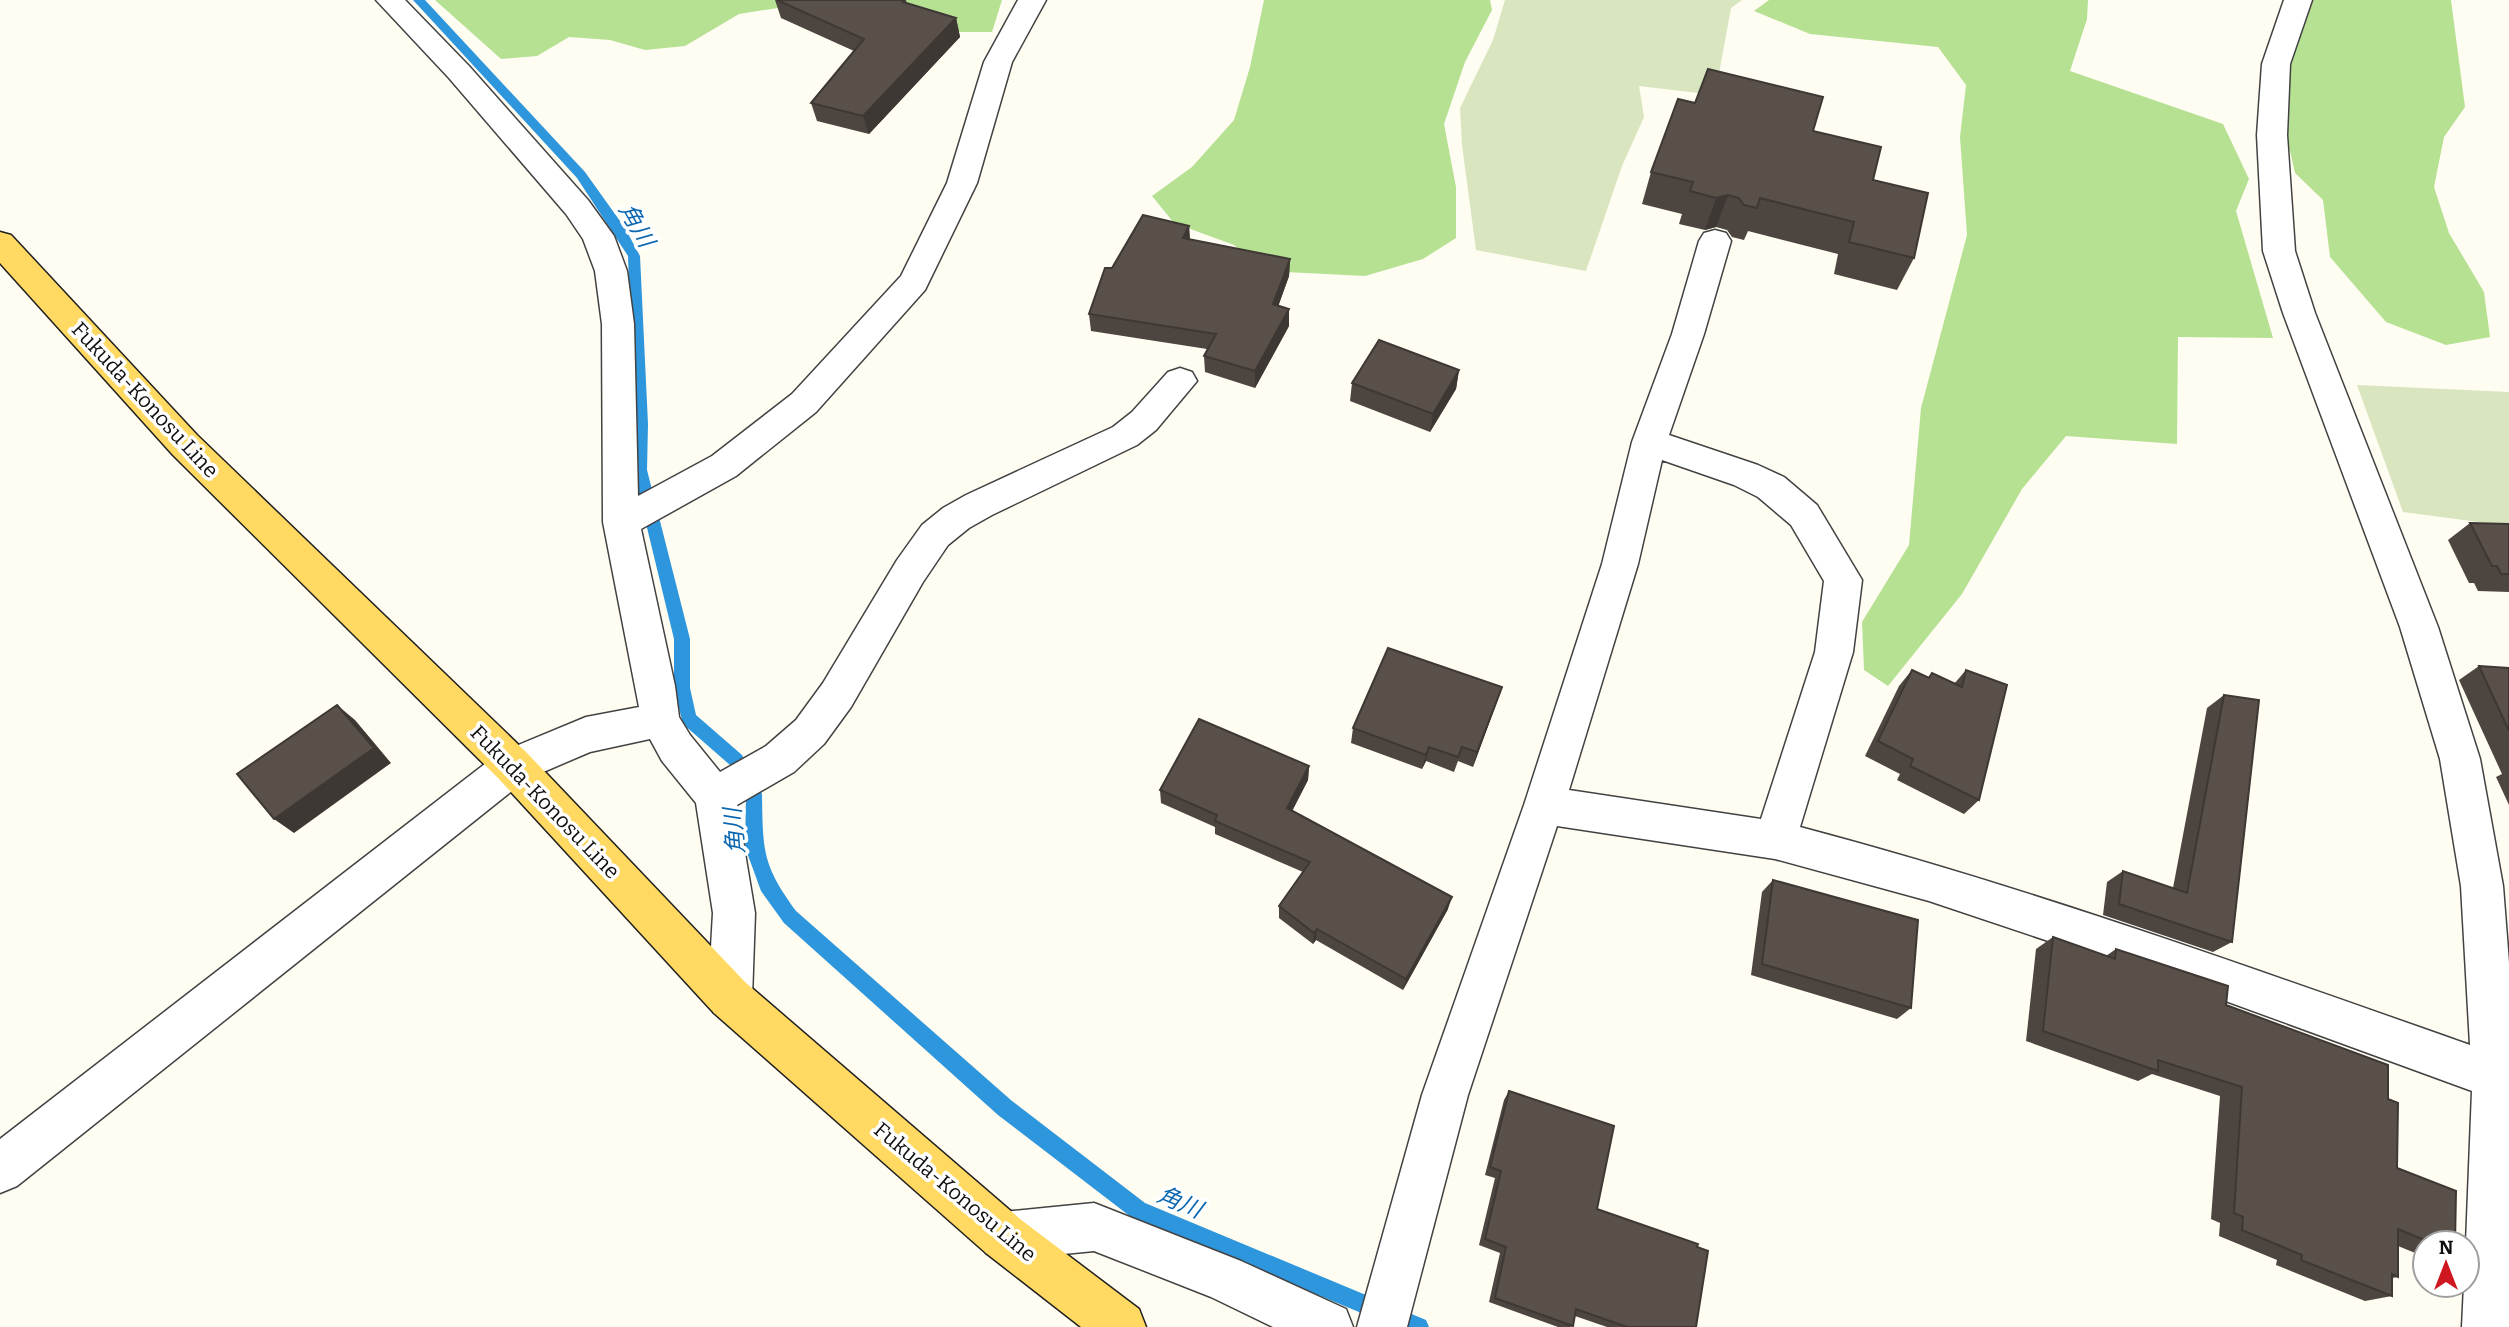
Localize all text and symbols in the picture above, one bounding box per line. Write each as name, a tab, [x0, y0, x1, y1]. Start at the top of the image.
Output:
water label: 角川	[613, 198, 662, 255]
street label: Fukuda-Konosu Line	[66, 317, 224, 483]
street label: Fukuda-Konosu Line	[465, 720, 625, 884]
water label: 角川	[718, 804, 750, 855]
street label: Fukuda-Konosu Line	[869, 1117, 1041, 1267]
water label: 角川	[1153, 1180, 1209, 1225]
north arrow	[2411, 1229, 2481, 1299]
text: N	[2439, 1236, 2454, 1259]

